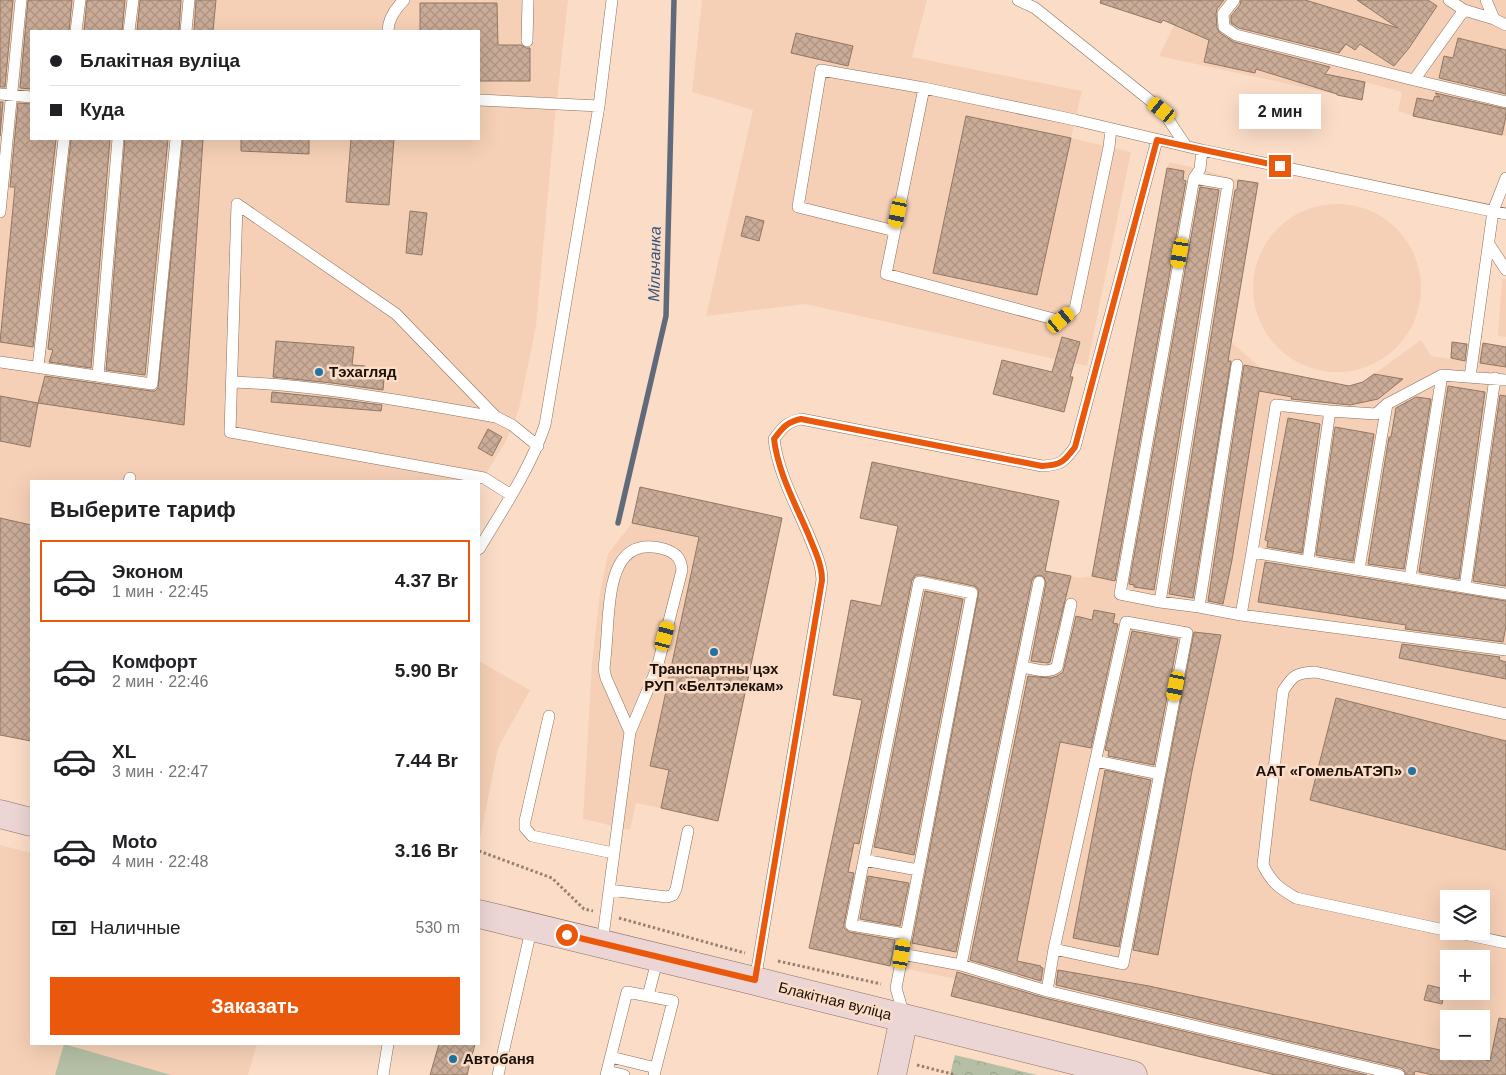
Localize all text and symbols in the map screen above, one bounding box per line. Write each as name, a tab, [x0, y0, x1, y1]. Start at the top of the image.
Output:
text: Блакітная вуліца	[80, 50, 240, 71]
callout: 2 мин	[1239, 94, 1321, 128]
car	[1145, 95, 1178, 125]
text: Куда	[80, 99, 124, 120]
text: 2 мин	[1258, 103, 1302, 120]
route end	[1269, 155, 1291, 177]
car	[887, 197, 908, 229]
water label: Мільчанка	[645, 226, 664, 302]
car	[1170, 237, 1189, 269]
car	[1044, 305, 1077, 335]
place label: Тэхагляд	[329, 363, 397, 380]
marker: Тэхагляд	[313, 366, 325, 378]
text: Выберите тариф	[50, 497, 236, 522]
icon: car	[52, 559, 97, 604]
text: Эконом	[112, 561, 183, 582]
text: 4.37 Br	[395, 570, 458, 591]
text: 1 мин · 22:45	[112, 583, 208, 600]
car	[653, 620, 676, 652]
marker: Транспартны цэх РУП «Белтэлекам»	[708, 646, 720, 658]
icon: car	[52, 649, 97, 694]
text: Комфорт	[112, 651, 197, 672]
text: 5.90 Br	[395, 660, 458, 681]
place label: Транспартны цэх РУП «Белтэлекам»	[644, 660, 784, 694]
car	[1165, 670, 1186, 702]
text: 2 мин · 22:46	[112, 673, 208, 690]
icon: car	[52, 739, 97, 784]
text: XL	[112, 741, 136, 762]
text: 7.44 Br	[395, 750, 458, 771]
place label: ААТ «ГомельАТЭП»	[1255, 762, 1402, 779]
text: 3 мин · 22:47	[112, 763, 208, 780]
marker: ААТ «ГомельАТЭП»	[1406, 765, 1418, 777]
icon: car	[52, 829, 97, 874]
text: Moto	[112, 831, 157, 852]
text: 3.16 Br	[395, 840, 458, 861]
text: 4 мин · 22:48	[112, 853, 208, 870]
map controls	[1440, 890, 1490, 1060]
button: layers	[1440, 890, 1490, 940]
icon: cash	[50, 914, 78, 942]
text: Наличные	[90, 917, 181, 938]
text: 530 m	[416, 919, 460, 936]
route start	[556, 924, 578, 946]
car	[892, 938, 911, 970]
button: +	[1440, 950, 1490, 1000]
button: Заказать	[50, 977, 460, 1035]
street label: Блакітная вуліца	[777, 978, 894, 1023]
button: −	[1440, 1010, 1490, 1060]
place label: Автобаня	[463, 1050, 535, 1067]
marker: Автобаня	[447, 1053, 459, 1065]

